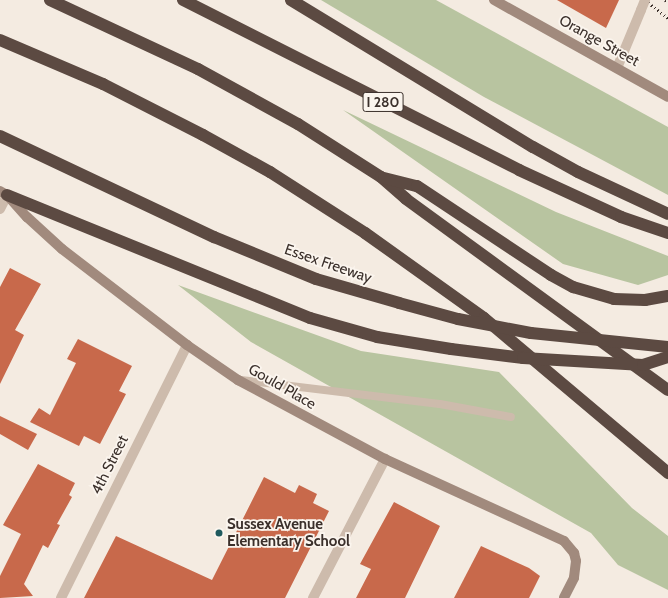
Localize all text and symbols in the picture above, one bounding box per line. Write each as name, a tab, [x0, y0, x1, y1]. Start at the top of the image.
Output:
street label: Orange Street	[556, 12, 642, 70]
road number: I 280	[362, 90, 404, 114]
street label: Essex Freeway	[282, 241, 374, 287]
street label: Gould Place	[245, 360, 319, 414]
street label: 4th Street	[88, 432, 132, 498]
place label: Sussex Avenue Elementary School	[227, 515, 350, 550]
marker: Sussex Avenue Elementary School	[214, 528, 224, 538]

